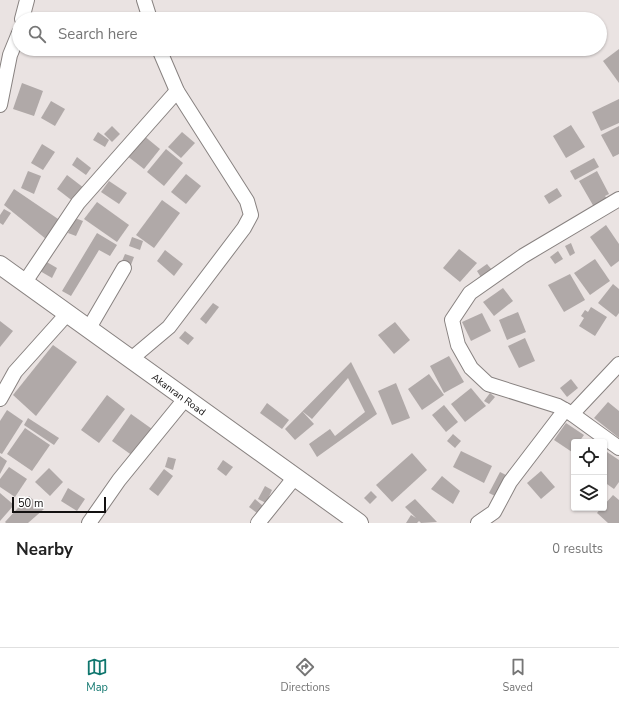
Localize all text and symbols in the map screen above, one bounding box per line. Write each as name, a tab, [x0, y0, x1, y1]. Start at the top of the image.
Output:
search box	[12, 12, 607, 56]
icon: search	[26, 23, 48, 45]
text: Search here	[58, 24, 138, 44]
street label: Akanran Road	[149, 370, 208, 419]
map controls	[571, 439, 607, 511]
button: locate	[571, 439, 607, 475]
button: layers	[571, 475, 607, 511]
scale bar	[12, 495, 106, 514]
text: 50 m	[18, 496, 43, 511]
text: Nearby	[16, 538, 73, 561]
text: 0 results	[552, 540, 603, 558]
tab: Map	[86, 656, 108, 695]
tab: Directions	[280, 656, 330, 695]
tab: Saved	[502, 656, 533, 695]

